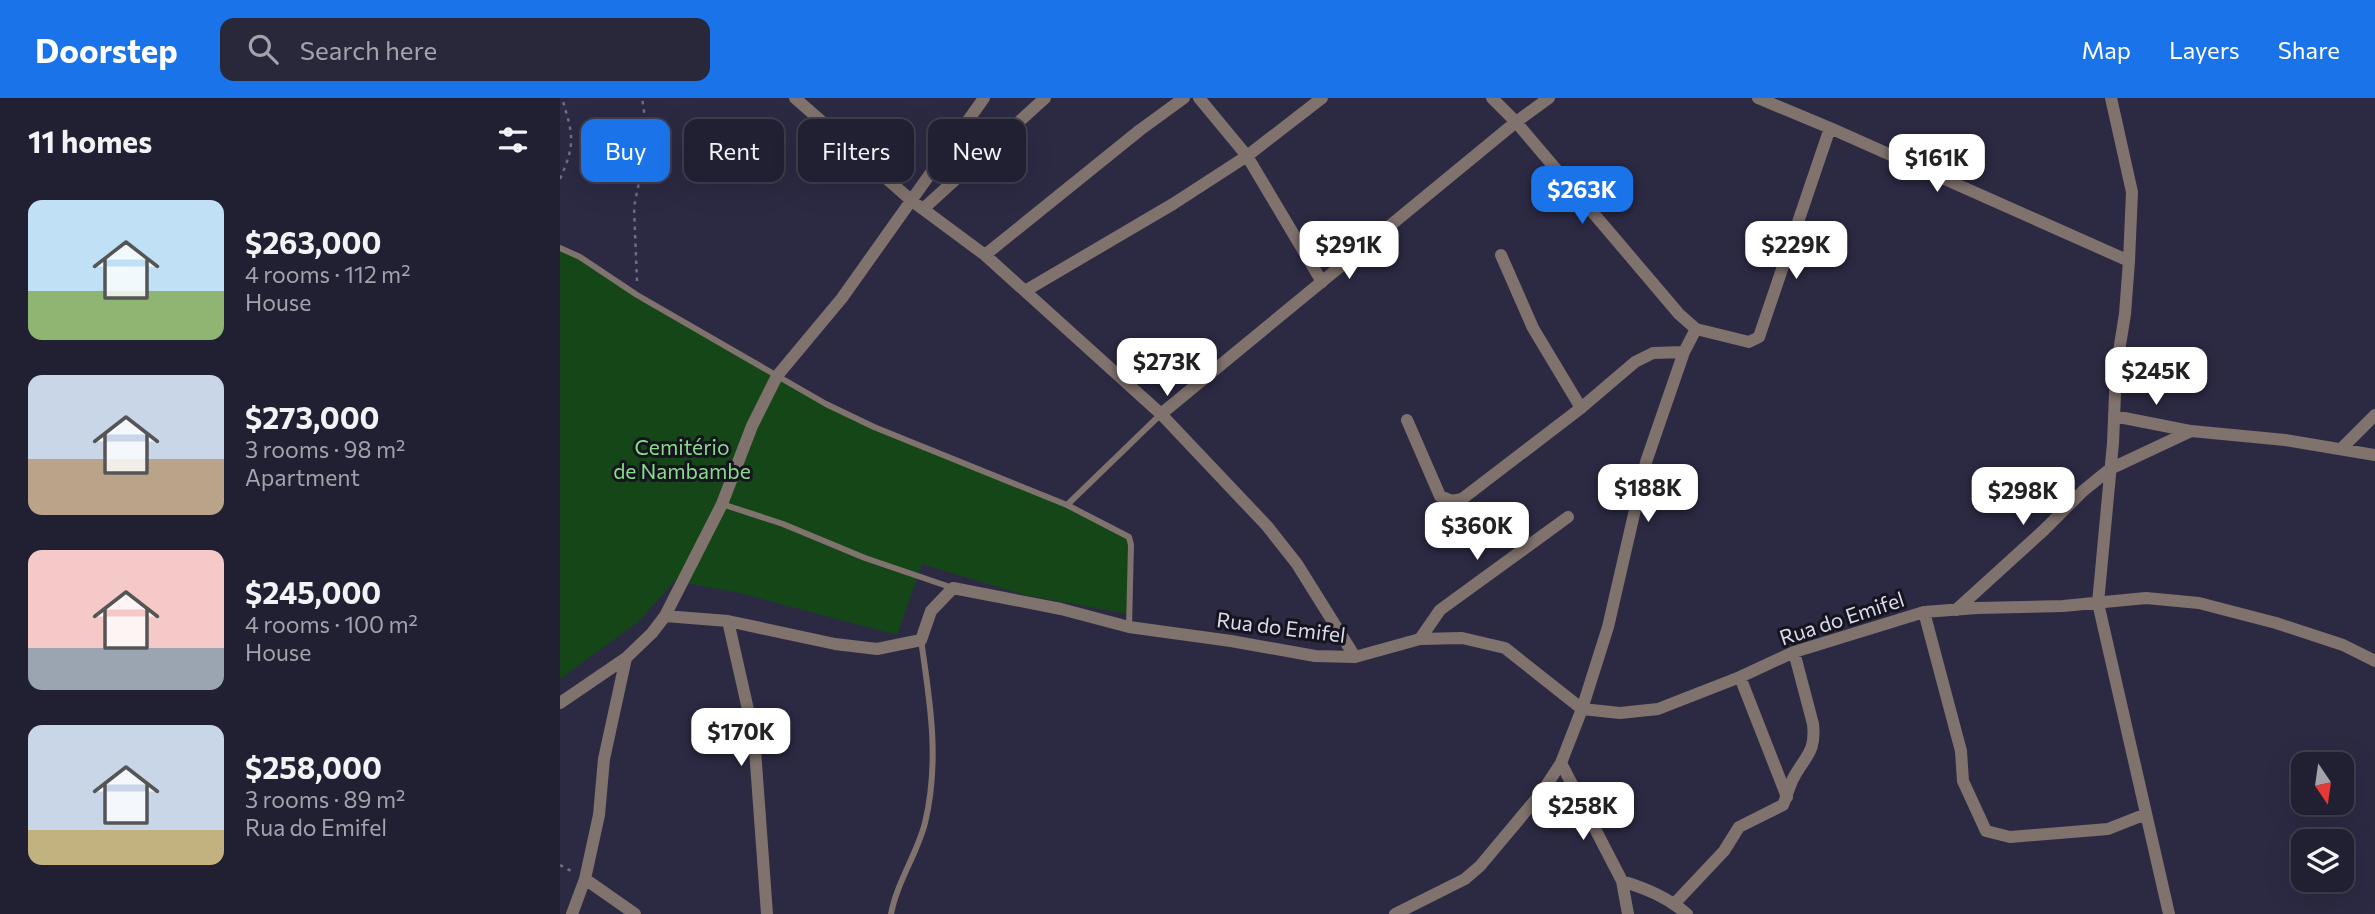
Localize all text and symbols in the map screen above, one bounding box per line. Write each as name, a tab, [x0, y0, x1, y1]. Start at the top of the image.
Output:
search box	[220, 18, 710, 81]
text: Doorstep	[35, 29, 178, 70]
icon: search	[244, 30, 282, 68]
text: Search here	[300, 34, 437, 65]
text: Map	[2082, 35, 2131, 64]
text: Layers	[2169, 35, 2240, 64]
text: Share	[2278, 35, 2340, 64]
chip: Buy	[581, 119, 670, 182]
chip: Rent	[684, 119, 784, 182]
chip: Filters	[798, 119, 914, 182]
chip: New	[928, 119, 1026, 182]
icon: filters	[494, 121, 532, 159]
text: 11 homes	[28, 122, 152, 159]
pin: $161K	[1888, 134, 1986, 194]
text: $161K	[1905, 143, 1969, 171]
pin: $263K	[1533, 166, 1631, 226]
text: $263K	[1547, 175, 1617, 203]
pin: $291K	[1300, 222, 1398, 281]
pin: $229K	[1747, 222, 1845, 281]
text: $263,000	[245, 223, 381, 260]
icon: home	[84, 228, 168, 312]
text: $291K	[1316, 230, 1382, 258]
text: $229K	[1761, 230, 1831, 258]
text: 4 rooms · 112 m²	[245, 260, 410, 288]
text: House	[245, 288, 311, 316]
pin: $273K	[1118, 338, 1216, 398]
text: $273K	[1133, 347, 1201, 375]
pin: $245K	[2107, 348, 2205, 407]
text: $245K	[2121, 356, 2191, 384]
text: $273,000	[245, 398, 380, 435]
icon: home	[84, 403, 168, 487]
park label: Cemitério de Nambambe	[613, 434, 751, 483]
text: 3 rooms · 98 m²	[245, 435, 405, 463]
text: Apartment	[245, 463, 360, 491]
pin: $188K	[1599, 464, 1697, 524]
pin: $298K	[1974, 468, 2072, 527]
text: $188K	[1614, 473, 1682, 501]
text: $298K	[1988, 476, 2058, 504]
pin: $360K	[1428, 503, 1526, 562]
text: $360K	[1441, 511, 1513, 539]
text: $245,000	[245, 573, 381, 610]
icon: home	[84, 578, 168, 662]
street label: Rua do Emifel	[1776, 586, 1907, 650]
street label: Rua do Emifel	[1215, 606, 1347, 647]
text: 4 rooms · 100 m²	[245, 610, 418, 638]
text: House	[245, 638, 311, 666]
pin: $170K	[692, 708, 790, 768]
text: $170K	[707, 717, 775, 745]
text: $258,000	[245, 748, 382, 785]
north arrow	[2291, 752, 2354, 816]
map controls	[2291, 752, 2354, 892]
icon: home	[84, 753, 168, 837]
pin: $258K	[1534, 782, 1632, 842]
text: 3 rooms · 89 m²	[245, 785, 405, 813]
text: $258K	[1548, 791, 1618, 819]
text: Rua do Emifel	[245, 813, 387, 841]
button: layers	[2291, 829, 2354, 892]

